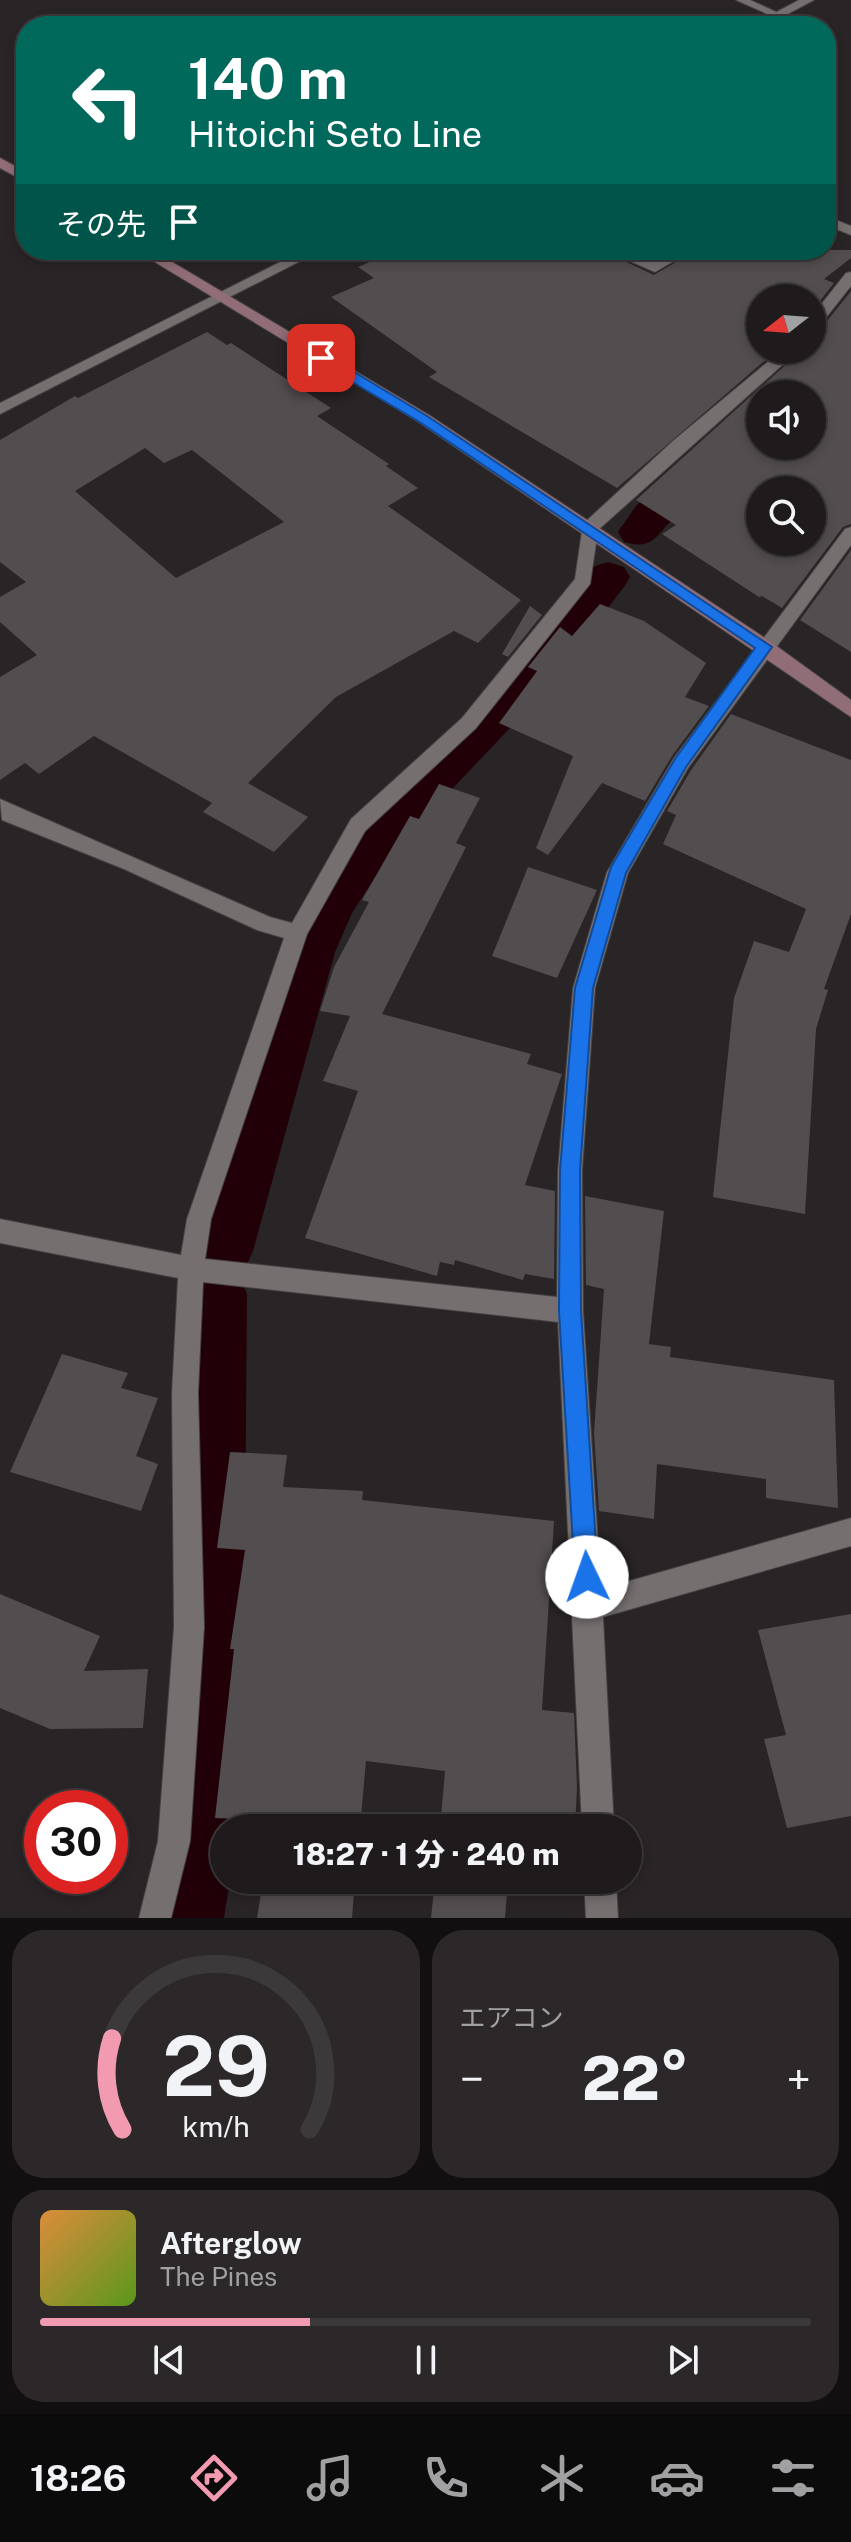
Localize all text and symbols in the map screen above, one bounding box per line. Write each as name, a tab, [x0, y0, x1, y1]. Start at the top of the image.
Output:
text: 140 m	[188, 46, 348, 112]
icon: left	[56, 48, 160, 152]
text: Hitoichi Seto Line	[188, 113, 482, 155]
icon: arrive	[162, 200, 206, 244]
text: その先	[56, 206, 146, 242]
north arrow	[746, 284, 826, 364]
map controls	[746, 284, 826, 556]
pin	[287, 324, 355, 392]
icon: arrive	[299, 336, 343, 380]
button: sound	[746, 380, 826, 460]
button: search	[746, 476, 826, 556]
position arrow	[545, 1535, 629, 1619]
speed limit sign: 30	[24, 1790, 128, 1894]
text: 18:27 · 1 分 · 240 m	[293, 1836, 559, 1872]
text: エアコン	[460, 2002, 564, 2033]
text: 29	[162, 2017, 270, 2115]
text: 22°	[582, 2043, 689, 2114]
text: −	[460, 2053, 484, 2105]
text: +	[787, 2053, 811, 2105]
text: km/h	[182, 2110, 249, 2143]
text: Afterglow	[160, 2225, 302, 2261]
text: The Pines	[160, 2261, 277, 2292]
icon: previous	[147, 2338, 191, 2382]
icon: pause	[404, 2338, 448, 2382]
icon: next	[661, 2338, 705, 2382]
icon: directions	[186, 2450, 242, 2506]
icon: music	[302, 2450, 358, 2506]
icon: phone	[418, 2450, 474, 2506]
icon: climate	[534, 2450, 590, 2506]
icon: car	[649, 2450, 705, 2506]
icon: filters	[765, 2450, 821, 2506]
text: 18:26	[30, 2457, 127, 2499]

